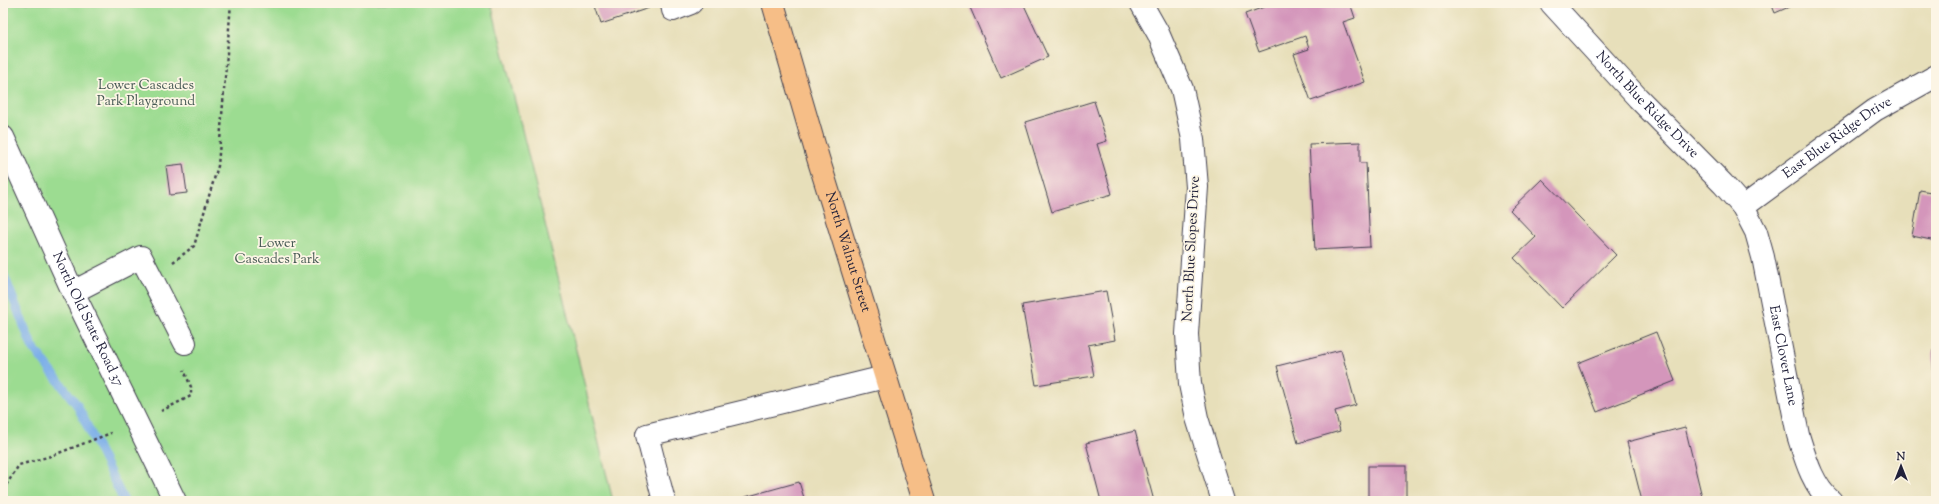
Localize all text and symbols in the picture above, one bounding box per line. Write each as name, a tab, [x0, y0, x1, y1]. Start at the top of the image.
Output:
street label: North Blue Ridge Drive	[1590, 47, 1703, 163]
park label: Lower Cascades Park Playground	[97, 76, 195, 112]
street label: East Blue Ridge Drive	[1779, 92, 1896, 184]
street label: North Blue Slopes Drive	[1178, 176, 1206, 322]
street label: North Walnut Street	[819, 189, 875, 315]
park label: Lower Cascades Park	[234, 234, 320, 270]
street label: North Old State Road 37	[46, 249, 128, 390]
street label: East Clover Lane	[1763, 304, 1802, 408]
north arrow	[1881, 446, 1921, 486]
text: N	[1896, 449, 1906, 465]

